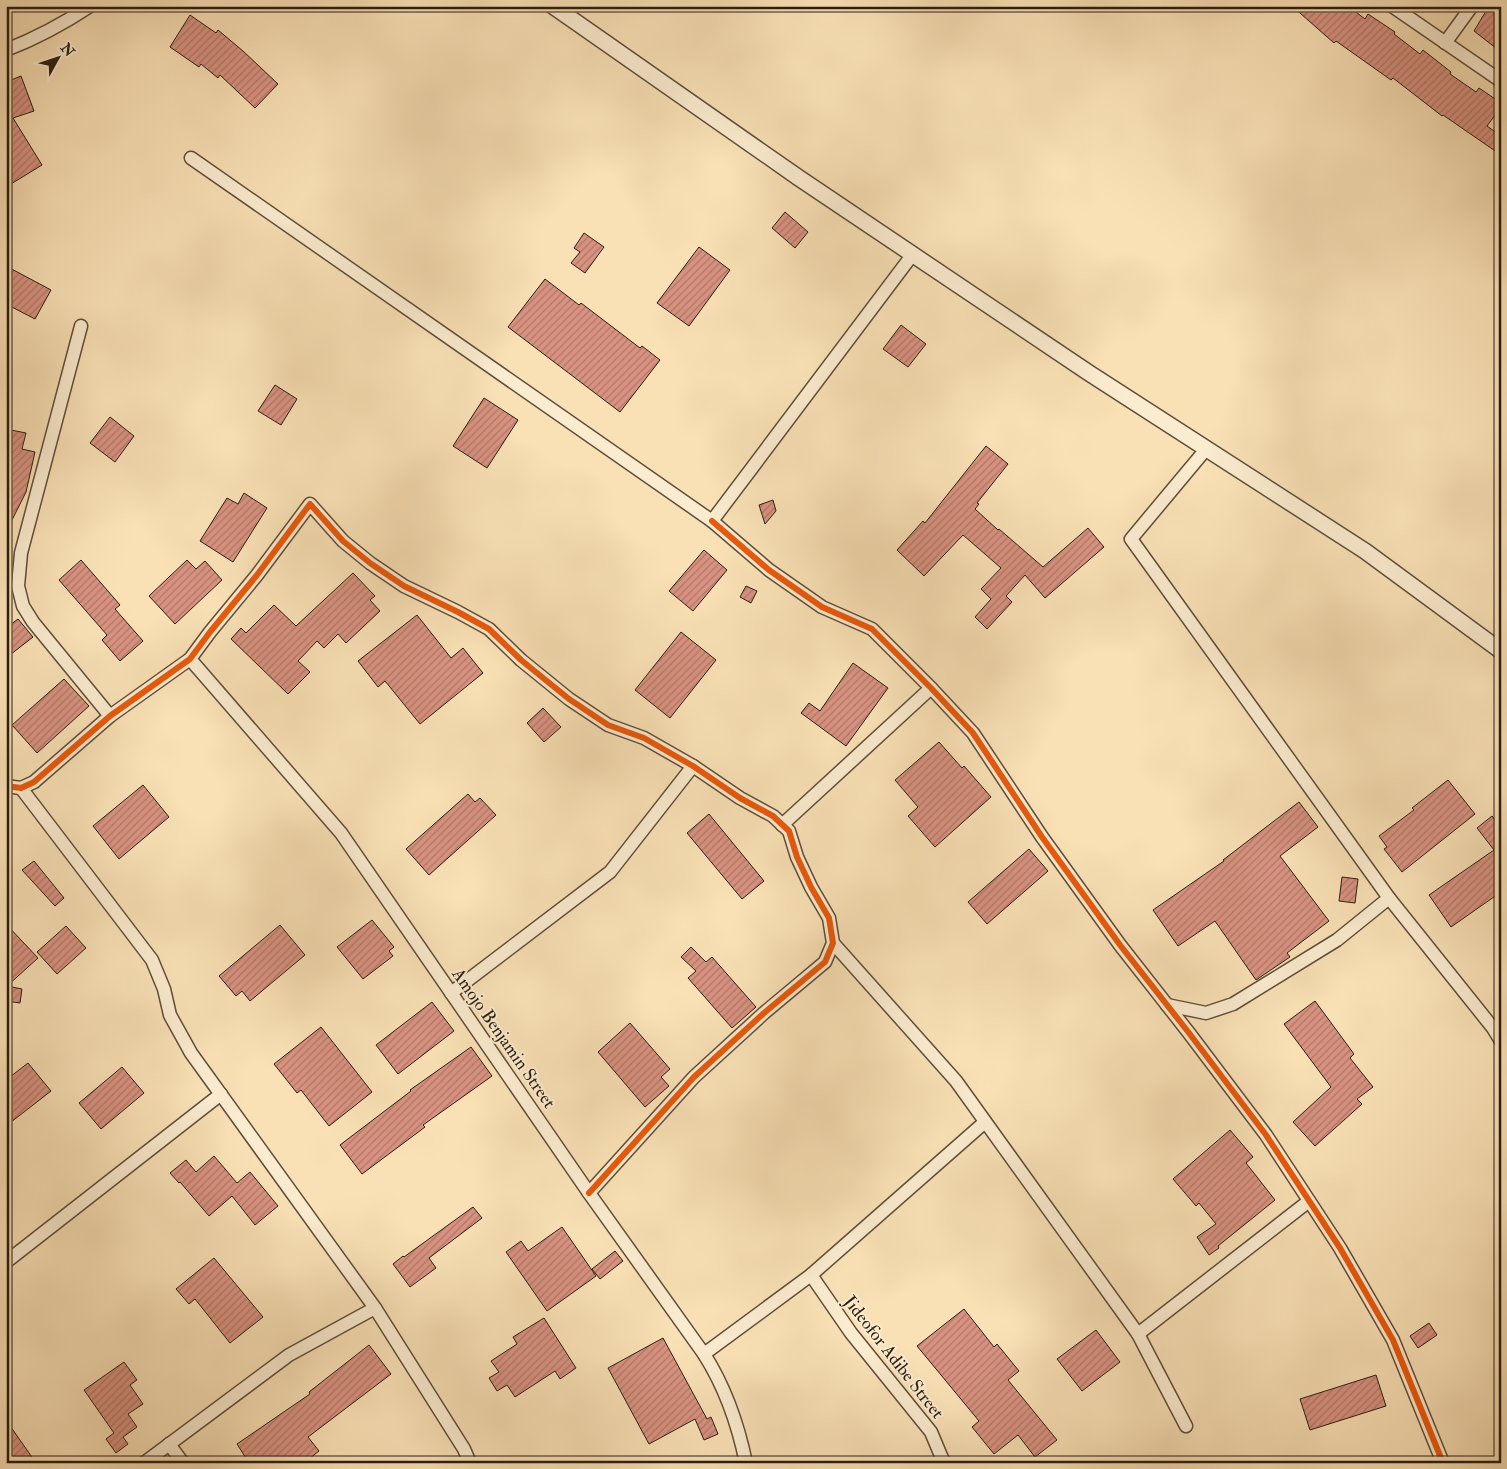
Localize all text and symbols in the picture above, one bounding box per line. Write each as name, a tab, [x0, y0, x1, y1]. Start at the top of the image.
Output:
north arrow	[32, 32, 82, 82]
text: N	[56, 39, 78, 61]
street label: Amojo Benjamin Street	[446, 963, 561, 1113]
street label: Jideofor Adibe Street	[838, 1290, 949, 1424]

